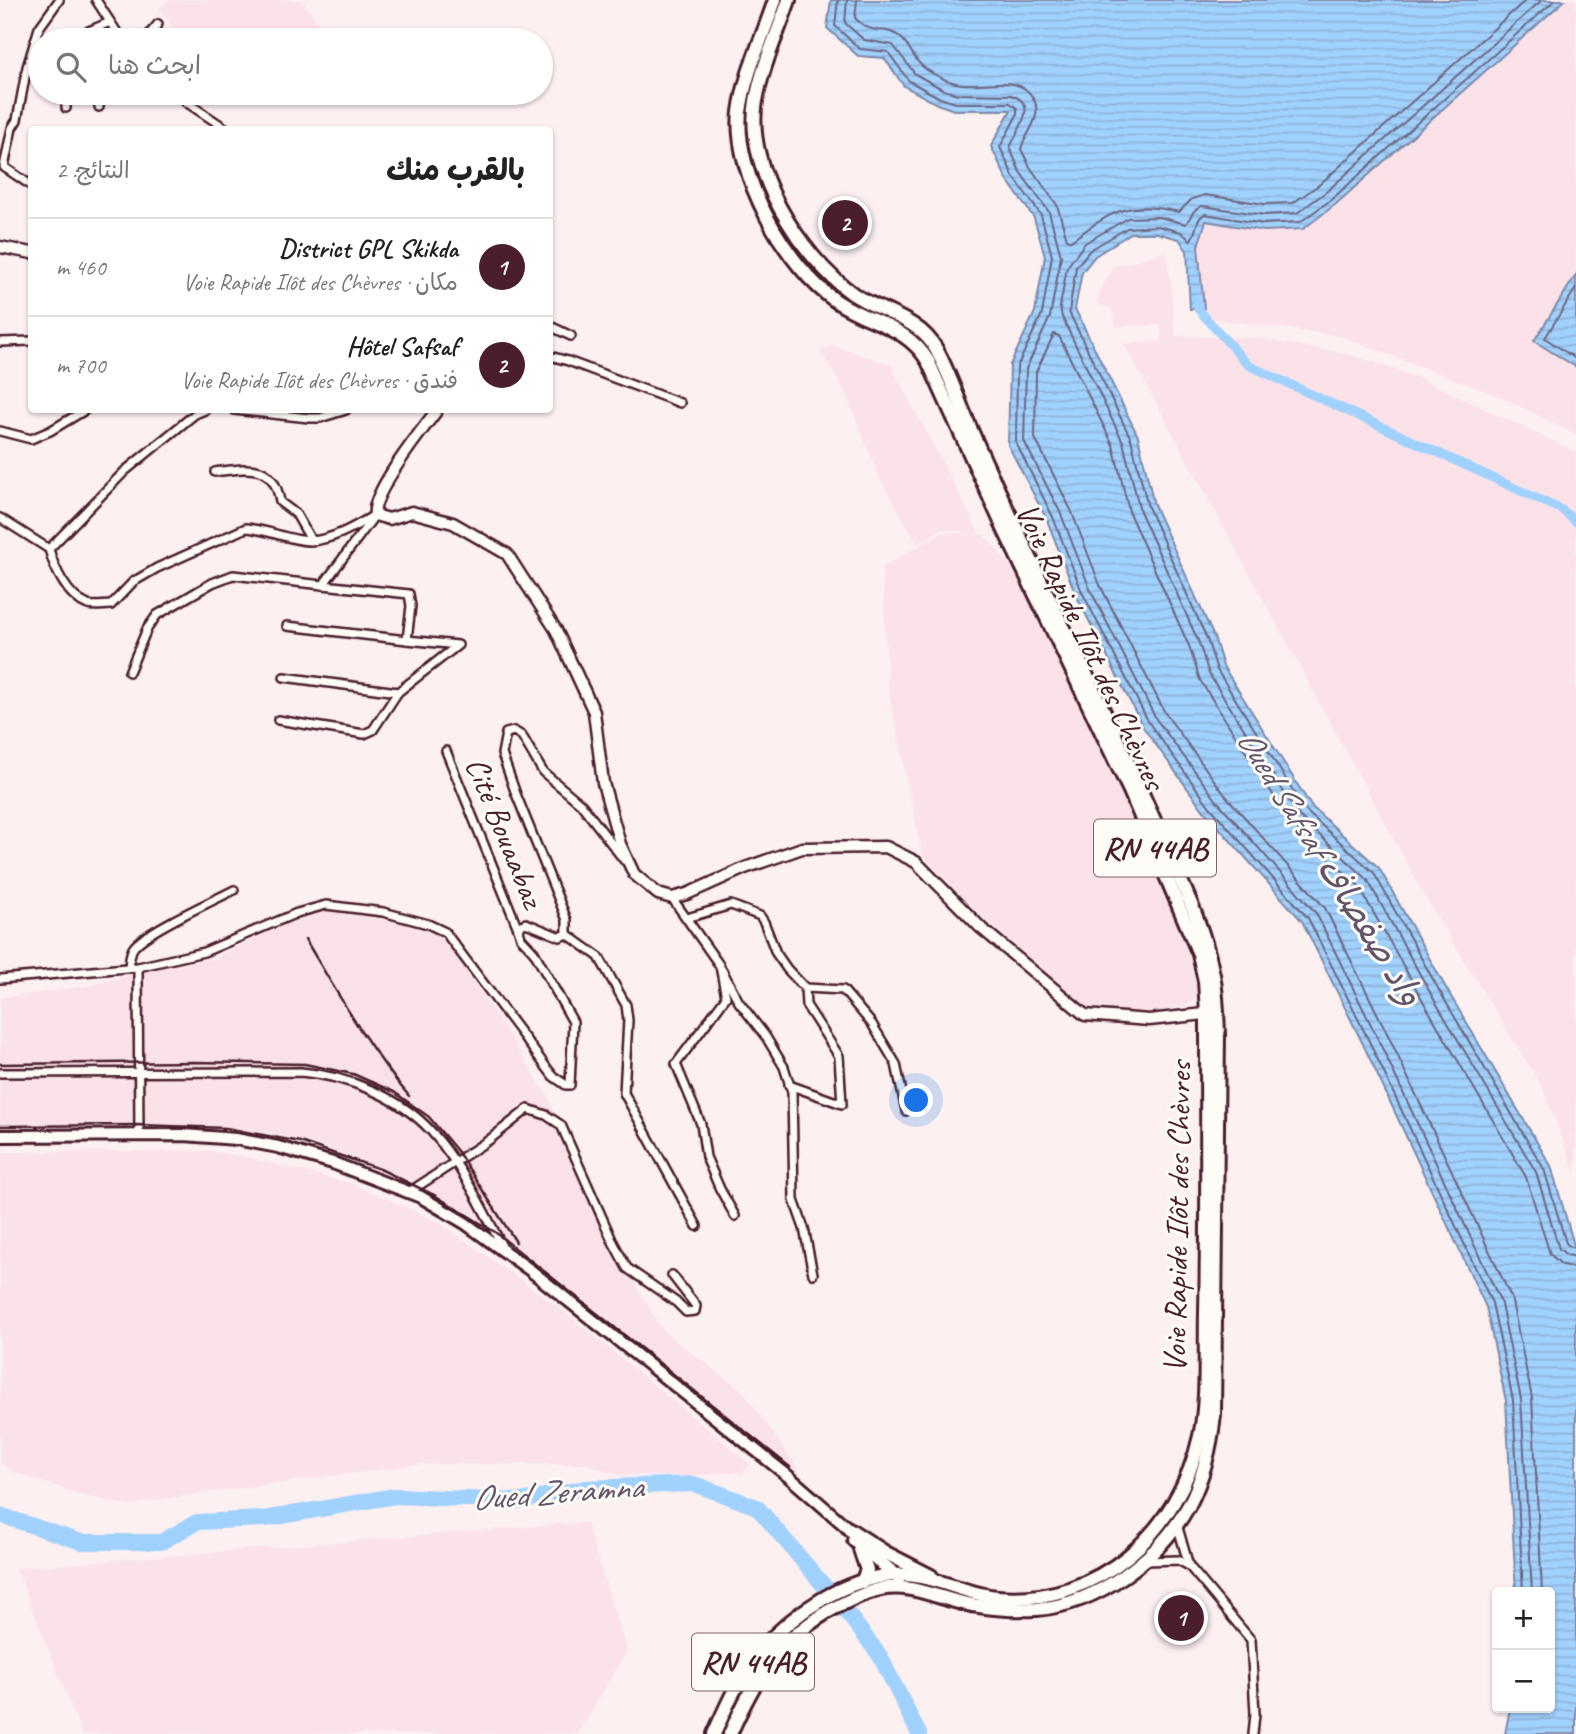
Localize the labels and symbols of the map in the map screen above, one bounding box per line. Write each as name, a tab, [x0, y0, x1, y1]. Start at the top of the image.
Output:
pin: 2	[822, 197, 868, 249]
street label: Voie Rapide Ilôt des Chèvres	[1006, 496, 1177, 799]
water label: Oued Safsaf واد صفصاف	[1227, 720, 1433, 1014]
street label: Cité Bouaabaz	[456, 751, 555, 916]
road number: RN 44AB	[1094, 820, 1216, 876]
street label: Voie Rapide Ilôt des Chèvres	[1153, 1058, 1201, 1373]
your location	[899, 1083, 933, 1117]
water label: Oued Zeramna	[470, 1463, 647, 1520]
pin: 1	[1158, 1592, 1204, 1644]
road number: RN 44AB	[692, 1633, 814, 1690]

